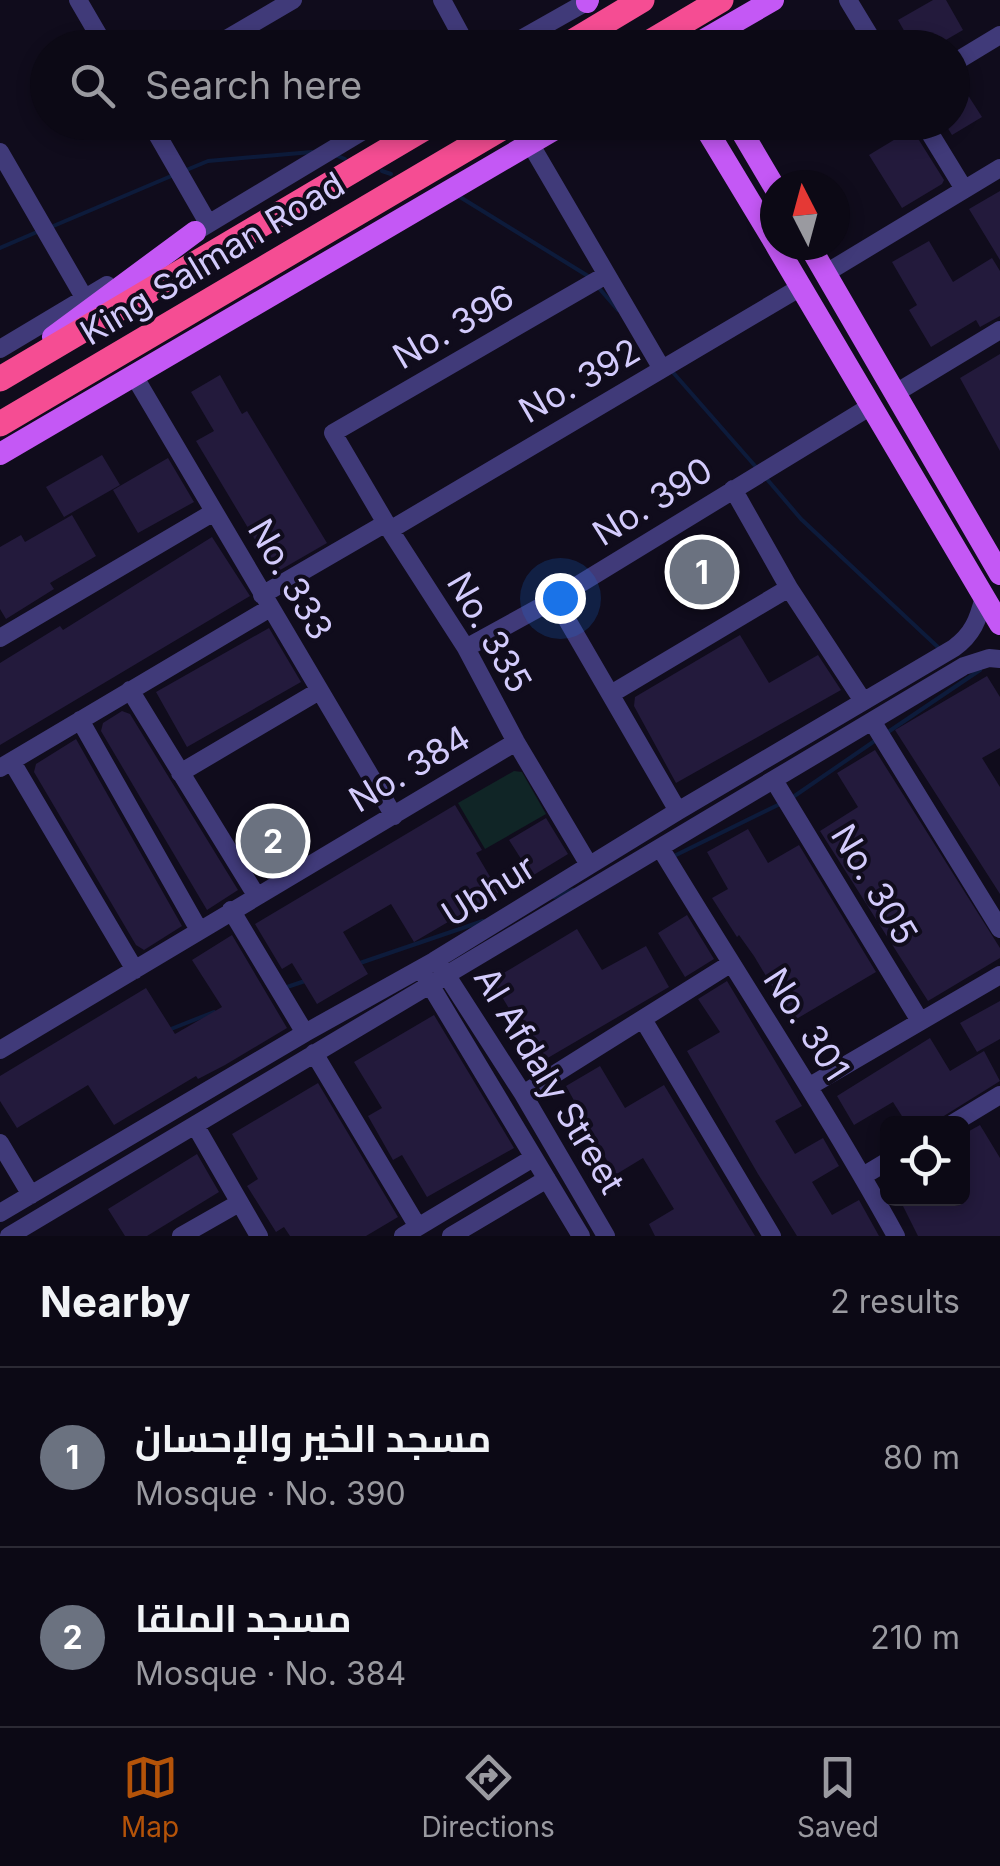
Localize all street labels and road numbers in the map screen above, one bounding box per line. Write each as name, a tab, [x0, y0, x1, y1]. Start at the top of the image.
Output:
street label: King Salman Road	[72, 163, 352, 353]
street label: No. 396	[385, 275, 521, 377]
street label: No. 392	[511, 329, 647, 431]
street label: No. 390	[585, 448, 719, 554]
street label: No. 333	[240, 511, 342, 647]
street label: No. 335	[439, 564, 541, 700]
street label: No. 384	[341, 716, 477, 820]
street label: No. 305	[823, 816, 927, 952]
street label: Ubhur	[434, 845, 542, 935]
street label: Al Afdaly Street	[466, 959, 634, 1201]
street label: No. 301	[755, 960, 859, 1088]

